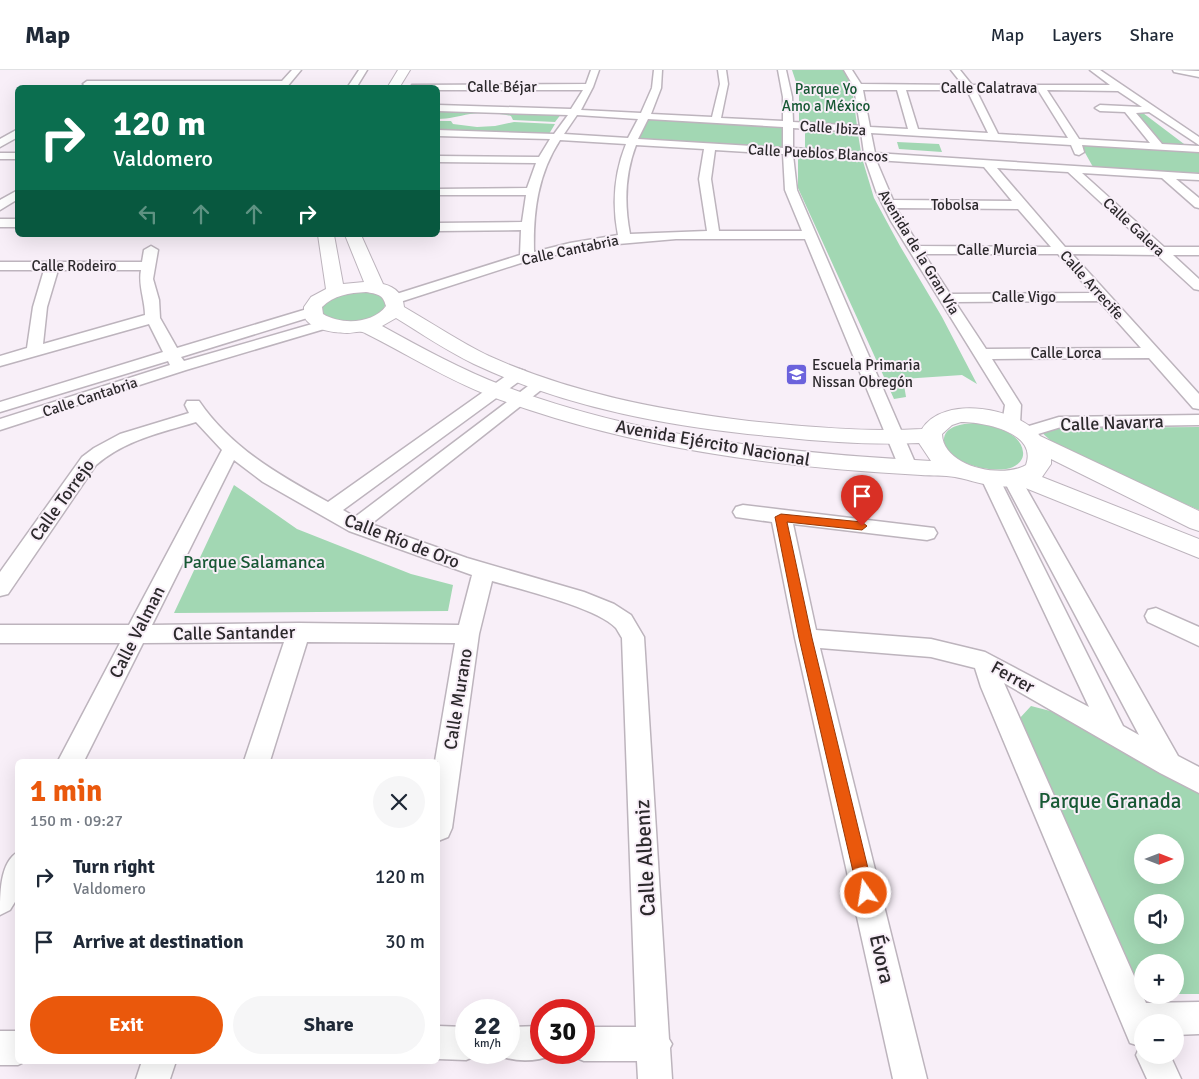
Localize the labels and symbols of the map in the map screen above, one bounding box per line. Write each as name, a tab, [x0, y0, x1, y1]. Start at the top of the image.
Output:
street label: Calle Béjar	[467, 78, 537, 96]
street label: Calle Calatrava	[941, 79, 1037, 97]
park label: Parque Yo Amo a México	[782, 80, 870, 115]
street label: Calle Ibiza	[799, 117, 867, 139]
street label: Calle Pueblos Blancos	[747, 140, 889, 166]
street label: Avenida de la Gran Vía	[875, 186, 963, 318]
street label: Calle Galera	[1099, 194, 1169, 260]
street label: Tobolsa	[931, 196, 979, 214]
street label: Calle Cantabria	[520, 231, 620, 269]
street label: Calle Murcia	[957, 241, 1037, 259]
street label: Calle Arrecife	[1056, 247, 1128, 323]
street label: Calle Rodeiro	[31, 257, 117, 275]
street label: Calle Vigo	[992, 288, 1056, 306]
street label: Calle Lorca	[1030, 344, 1102, 362]
place label: Escuela Primaria Nissan Obregón	[812, 356, 920, 391]
school or university icon: Escuela Primaria Nissan Obregón	[784, 362, 808, 386]
street label: Calle Cantabria	[40, 373, 140, 421]
street label: Calle Navarra	[1060, 410, 1164, 436]
street label: Avenida Ejército Nacional	[614, 415, 812, 471]
street label: Calle Torrejo	[25, 455, 99, 545]
pin	[841, 475, 883, 526]
street label: Calle Río de Oro	[341, 509, 463, 573]
park label: Parque Salamanca	[183, 551, 325, 573]
street label: Calle Valman	[104, 582, 170, 682]
street label: Calle Santander	[173, 621, 296, 645]
street label: Calle Murano	[439, 647, 477, 751]
street label: Ferrer	[987, 656, 1039, 698]
park label: Parque Granada	[1039, 788, 1181, 814]
street label: Calle Albeniz	[629, 799, 661, 917]
north arrow	[1134, 834, 1184, 884]
position arrow	[839, 866, 891, 918]
street label: Évora	[864, 932, 900, 986]
speed limit sign: 30	[530, 999, 595, 1064]

